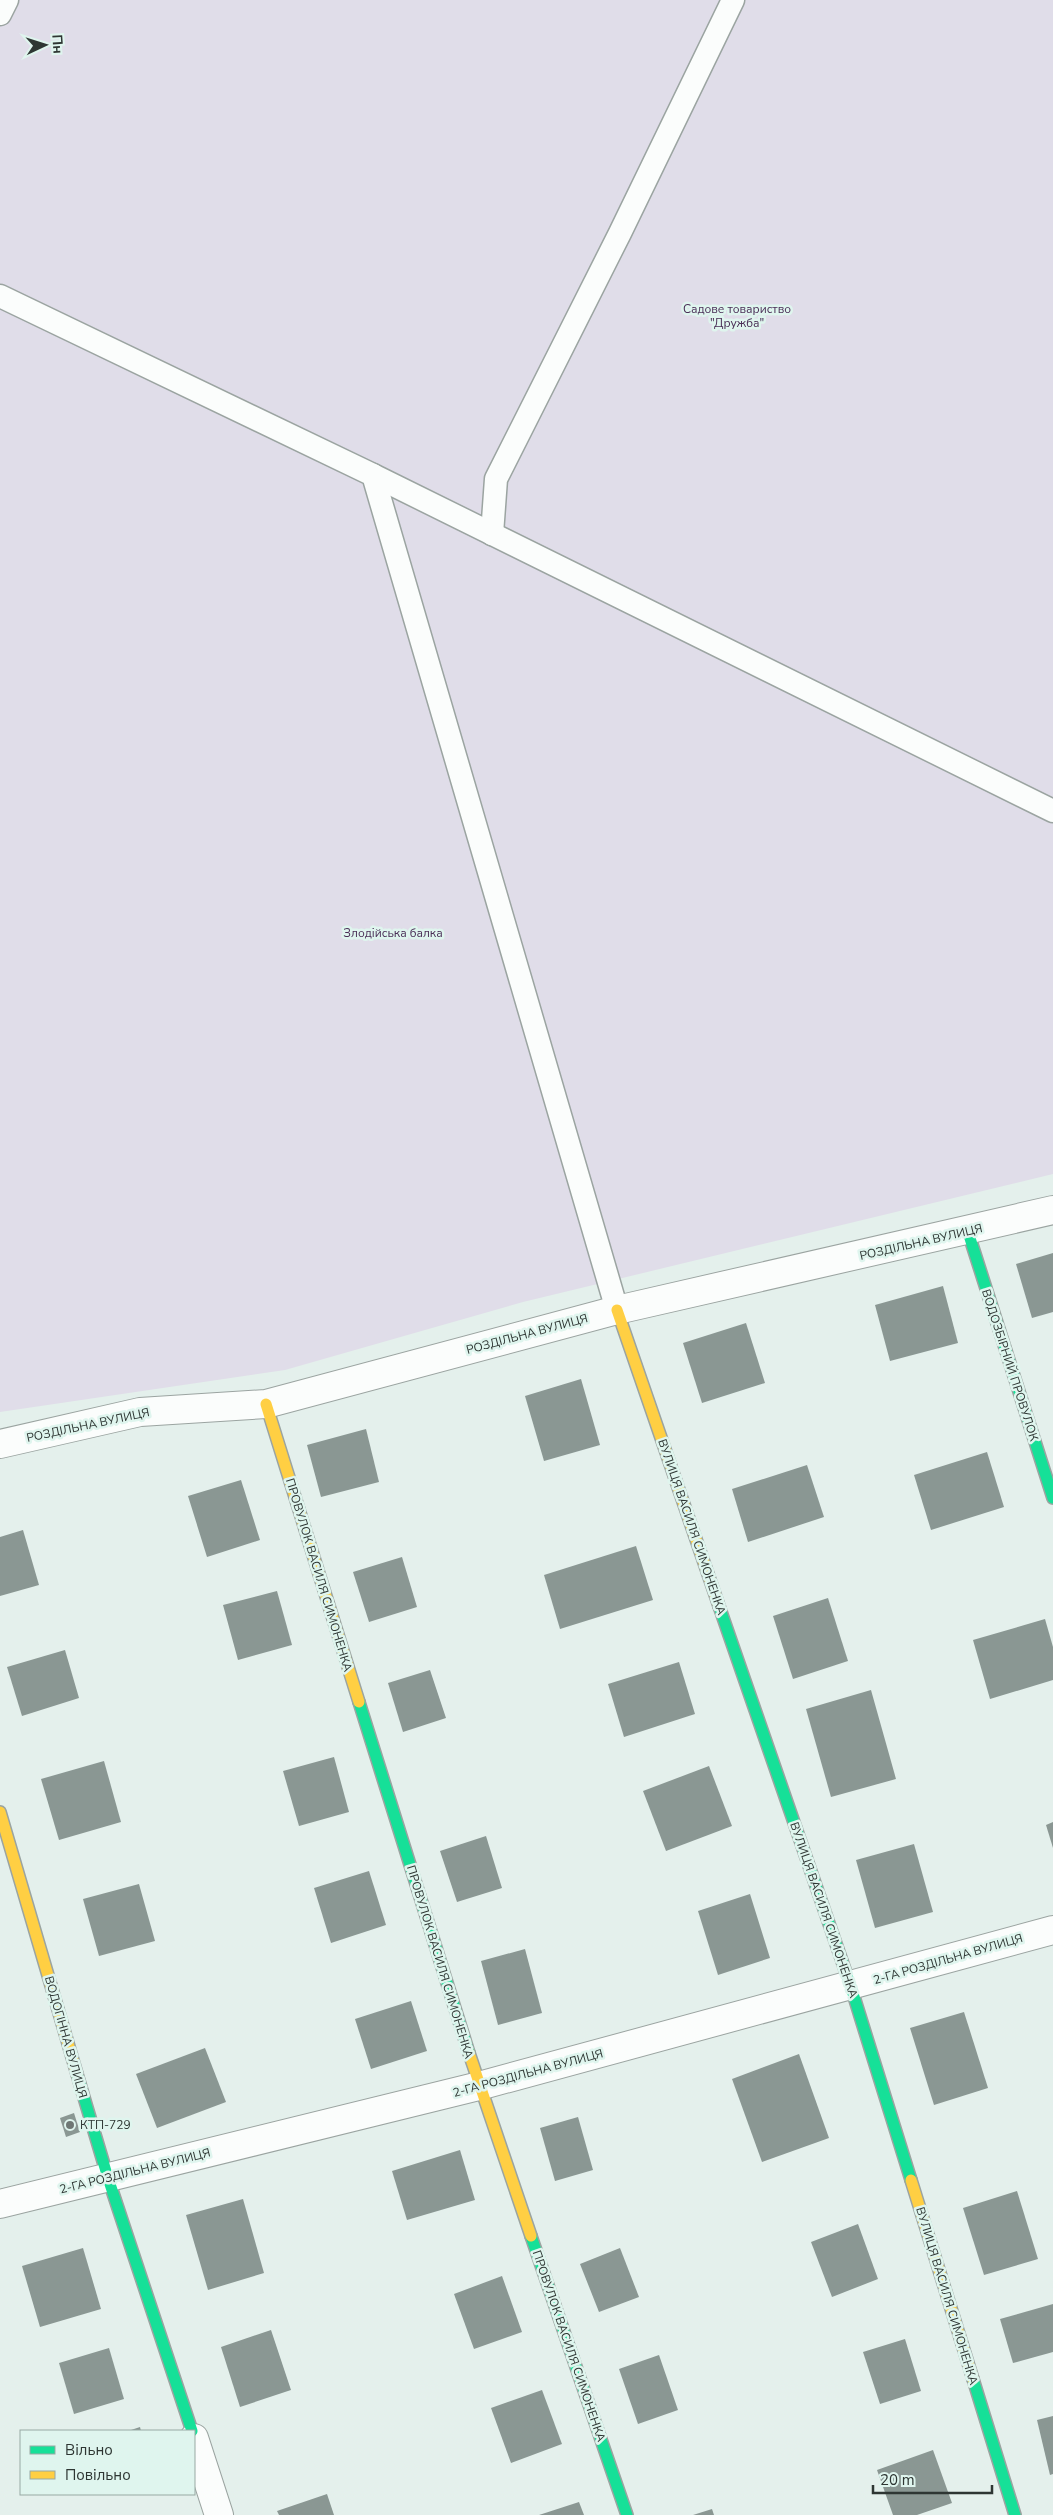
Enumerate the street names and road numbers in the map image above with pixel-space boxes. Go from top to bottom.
street label: РОЗДІЛЬНА ВУЛИЦЯ [858,1220,984,1264]
street label: ВОДОЗБІРНИЙ ПРОВУЛОК [978,1287,1042,1443]
street label: РОЗДІЛЬНА ВУЛИЦЯ [464,1310,590,1358]
street label: РОЗДІЛЬНА ВУЛИЦЯ [25,1404,151,1446]
street label: ВУЛИЦЯ ВАСИЛЯ СИМОНЕНКА [654,1437,730,1617]
street label: ПРОВУЛОК ВАСИЛЯ СИМОНЕНКА [282,1476,356,1674]
street label: ВУЛИЦЯ ВАСИЛЯ СИМОНЕНКА [786,1820,862,2000]
street label: ПРОВУЛОК ВАСИЛЯ СИМОНЕНКА [403,1863,477,2061]
street label: 2-ГА РОЗДІЛЬНА ВУЛИЦЯ [871,1930,1025,1988]
street label: ВОДОГІННА ВУЛИЦЯ [41,1974,91,2100]
street label: 2-ГА РОЗДІЛЬНА ВУЛИЦЯ [451,2045,605,2101]
street label: 2-ГА РОЗДІЛЬНА ВУЛИЦЯ [58,2145,212,2197]
street label: ВУЛИЦЯ ВАСИЛЯ СИМОНЕНКА [912,2205,982,2387]
street label: ПРОВУЛОК ВАСИЛЯ СИМОНЕНКА [529,2248,609,2444]

